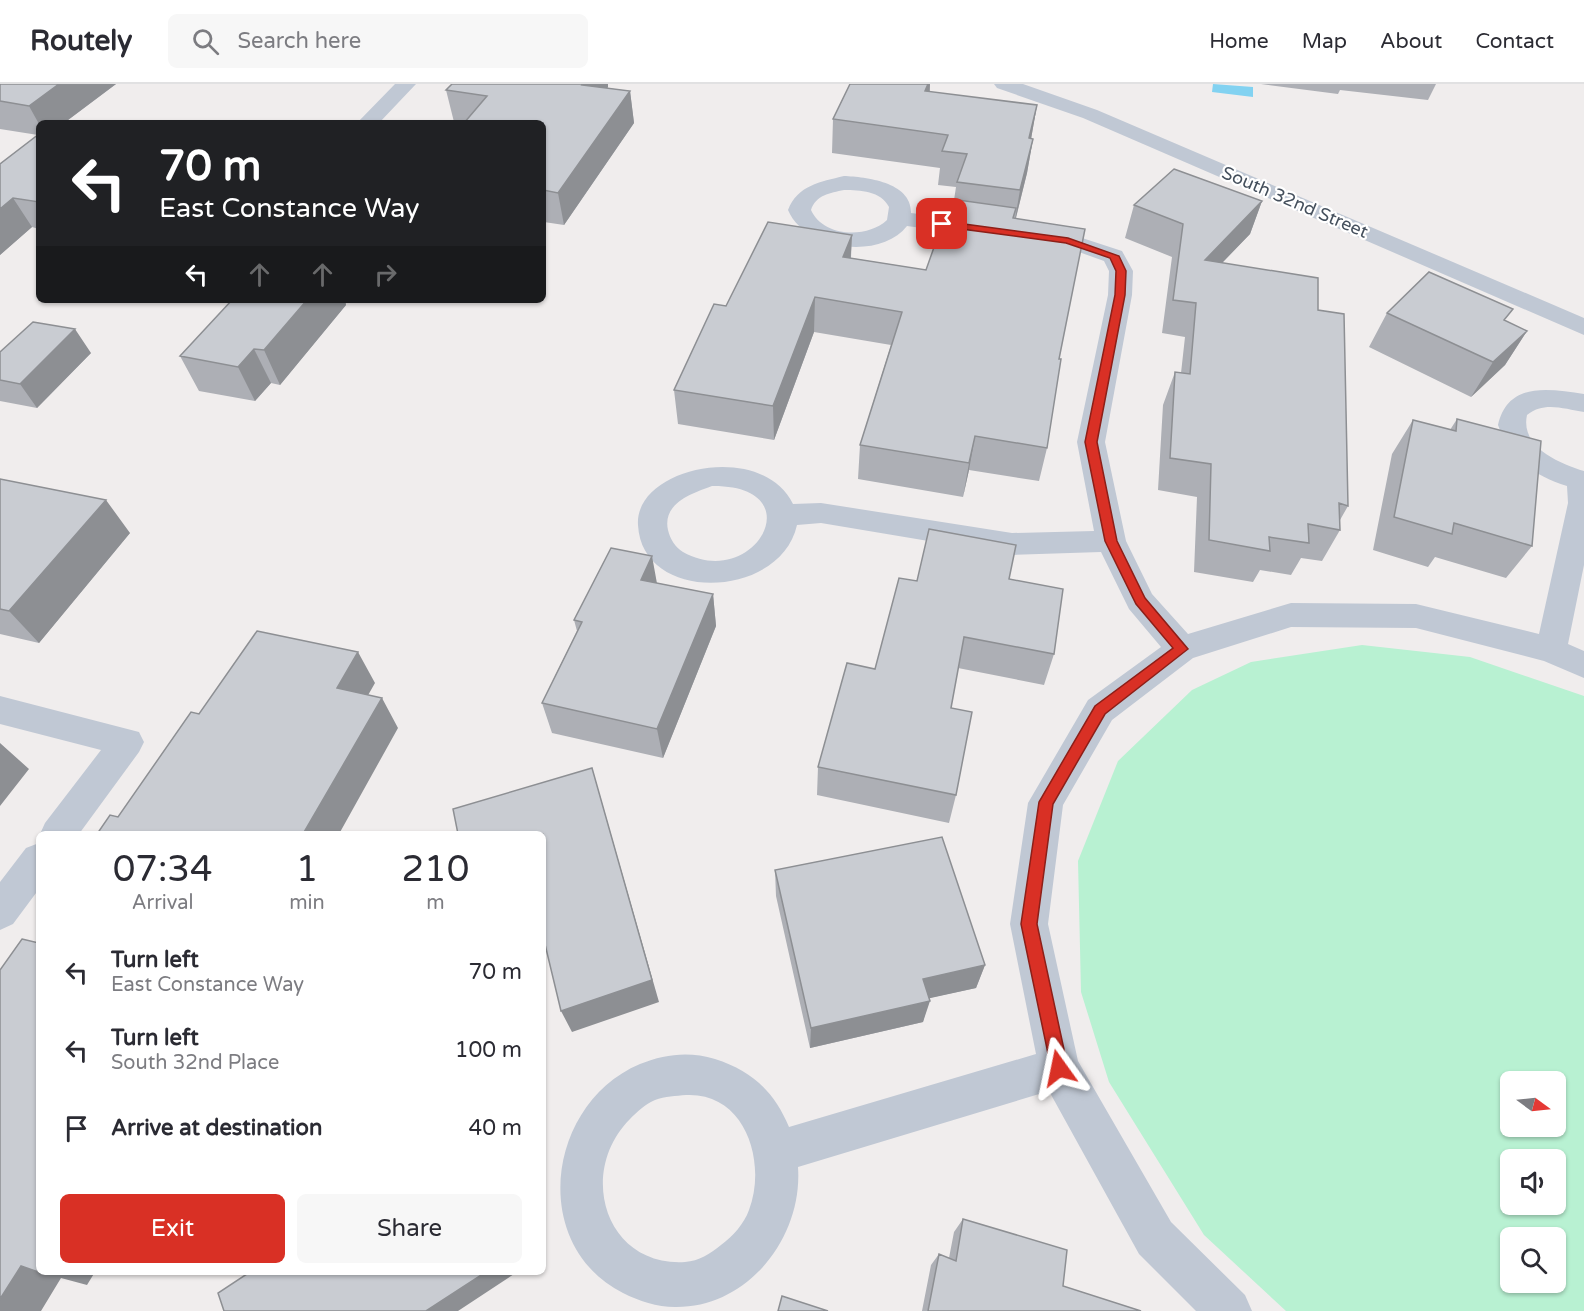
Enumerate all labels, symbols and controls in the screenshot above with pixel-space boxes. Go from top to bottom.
search box [168,14,588,68]
text: Routely [30,24,132,58]
icon: search [189,25,222,58]
text: Search here [237,28,361,54]
text: Home [1209,29,1269,54]
text: Map [1302,29,1347,54]
text: About [1380,29,1442,54]
text: Contact [1475,29,1554,54]
text: 70 m [159,141,261,192]
icon: left [60,144,138,222]
street label: South 32nd Street [1219,161,1371,243]
text: East Constance Way [159,192,420,225]
pin [916,198,967,249]
icon: arrive [925,207,958,240]
icon: left [180,258,213,291]
icon: ahead [243,258,276,291]
icon: ahead [306,258,339,291]
icon: right [369,258,402,291]
text: 07:34 [113,848,213,891]
text: 1 [296,848,318,891]
text: 210 [401,848,469,891]
text: Arrival [132,891,194,915]
text: min [289,891,325,915]
text: m [426,891,445,915]
text: Turn left [111,947,199,973]
icon: left [60,956,93,989]
text: 70 m [468,959,522,985]
text: East Constance Way [111,973,304,997]
text: Turn left [111,1025,199,1051]
icon: left [60,1034,93,1067]
position arrow [1027,1036,1091,1100]
text: 100 m [455,1037,522,1063]
text: South 32nd Place [111,1051,279,1075]
north arrow [1500,1071,1566,1137]
map controls [1500,1071,1566,1293]
icon: arrive [60,1112,93,1145]
text: Arrive at destination [111,1115,322,1141]
text: 40 m [468,1115,522,1141]
button: sound [1500,1149,1566,1215]
button: Exit [60,1194,285,1263]
button: Share [297,1194,522,1263]
button: search [1500,1227,1566,1293]

